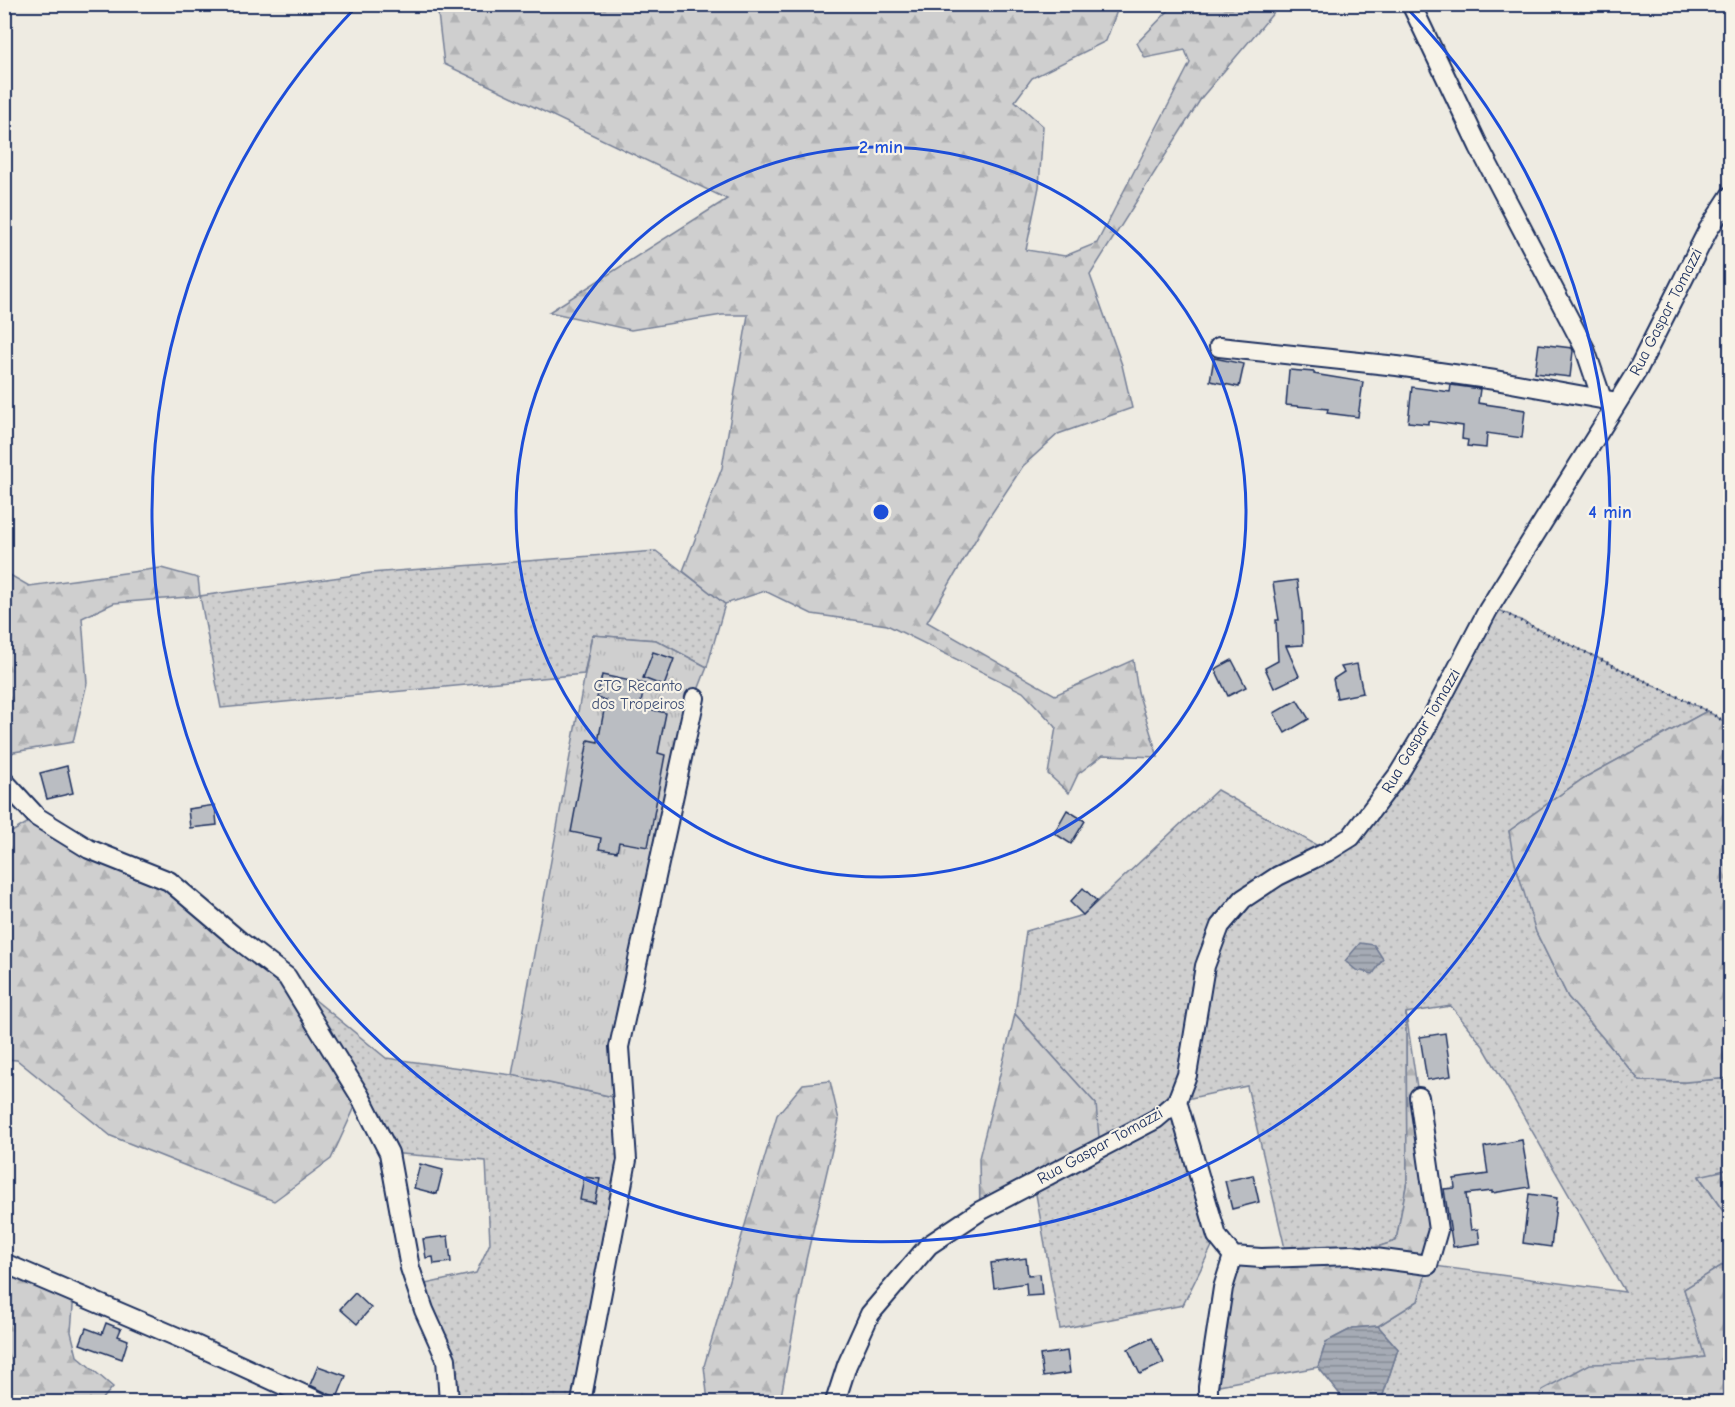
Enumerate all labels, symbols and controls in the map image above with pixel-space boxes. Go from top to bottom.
text: 2 min [859,137,903,158]
street label: Rua Gaspar Tomazzi [1626,245,1706,379]
centre of rings [871,502,891,522]
text: 4 min [1588,502,1632,523]
street label: Rua Gaspar Tomazzi [1378,666,1464,796]
park label: CTG Recanto dos Tropeiros [592,677,685,713]
street label: Rua Gaspar Tomazzi [1034,1104,1166,1188]

